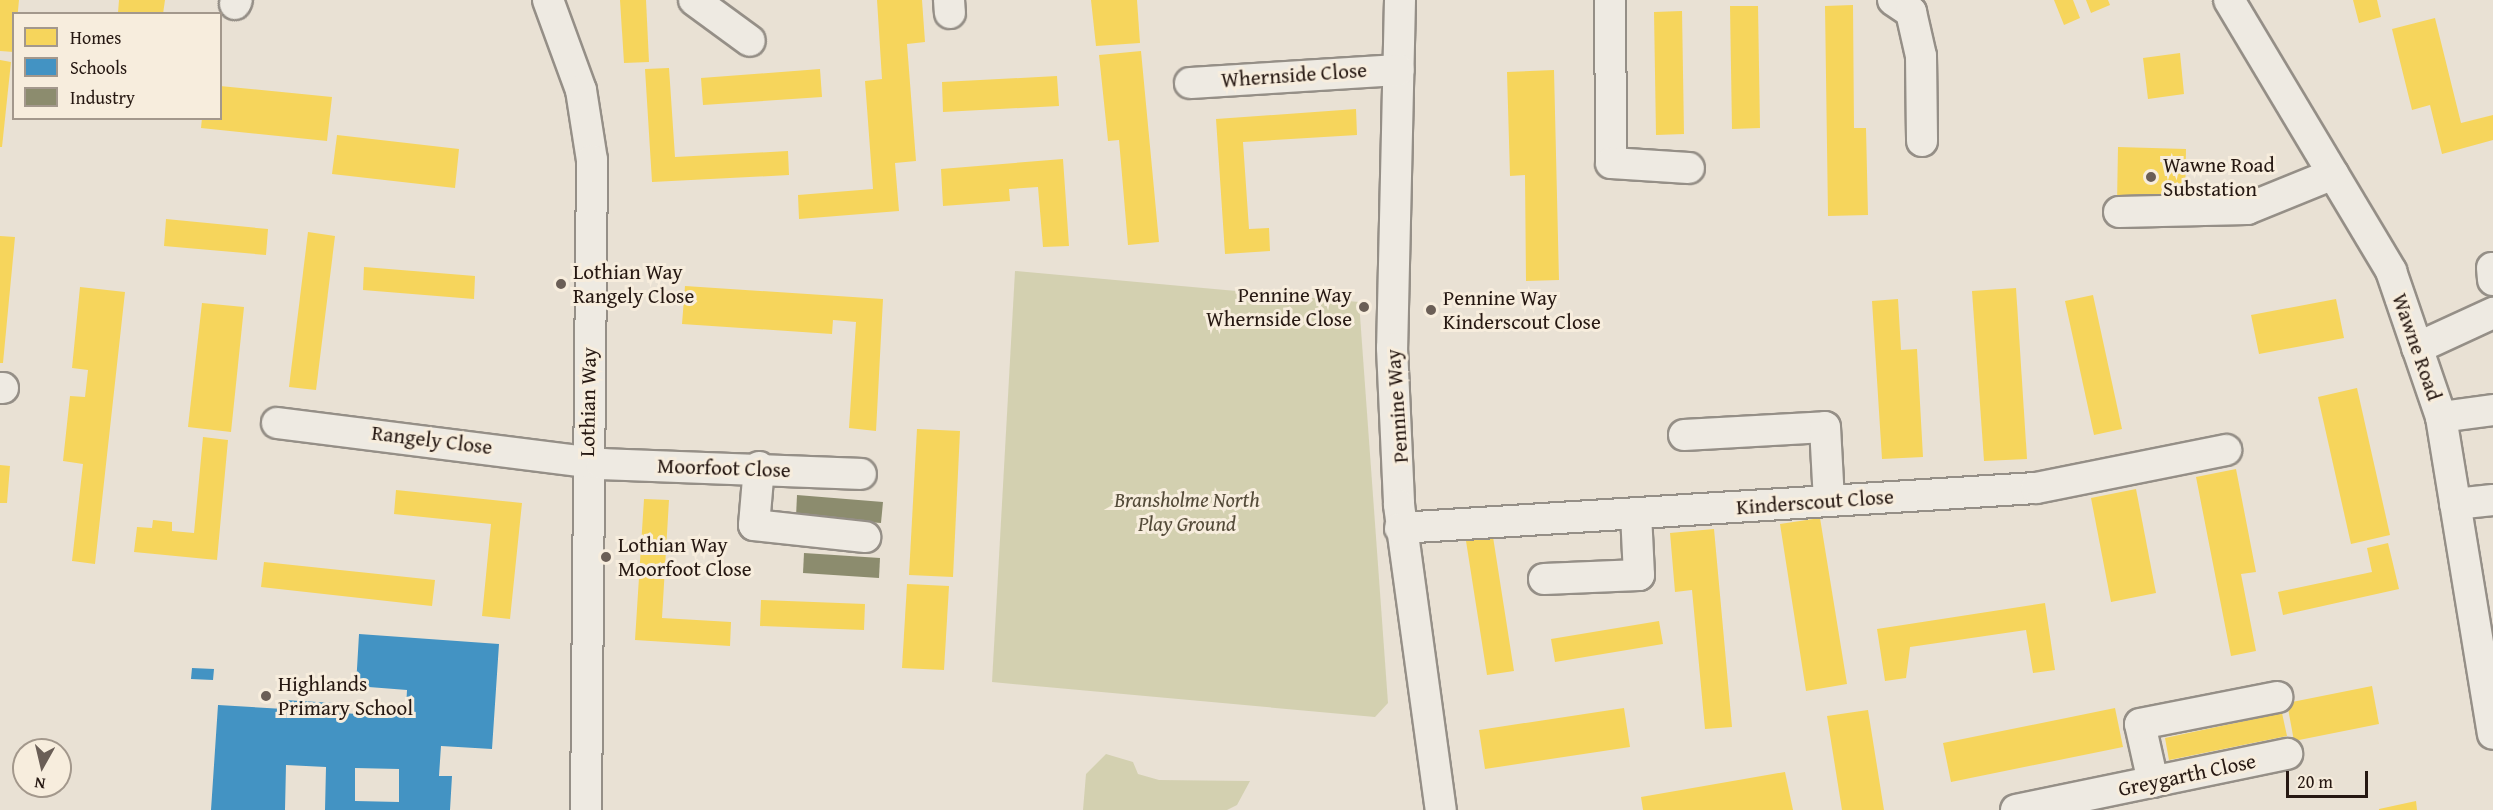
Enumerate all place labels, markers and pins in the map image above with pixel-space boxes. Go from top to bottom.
place label: Wawne Road Substation [2163,152,2275,202]
marker: Wawne Road Substation [2144,170,2158,184]
place label: Lothian Way Rangely Close [573,259,694,309]
marker: Lothian Way Rangely Close [554,277,568,291]
place label: Pennine Way Whernside Close [1206,282,1352,332]
place label: Pennine Way Kinderscout Close [1443,285,1601,335]
marker: Pennine Way Whernside Close [1357,300,1371,314]
marker: Pennine Way Kinderscout Close [1424,303,1438,317]
place label: Lothian Way Moorfoot Close [618,532,752,582]
marker: Lothian Way Moorfoot Close [599,550,613,564]
place label: Highlands Primary School [278,671,413,721]
marker: Highlands Primary School [259,689,273,703]

